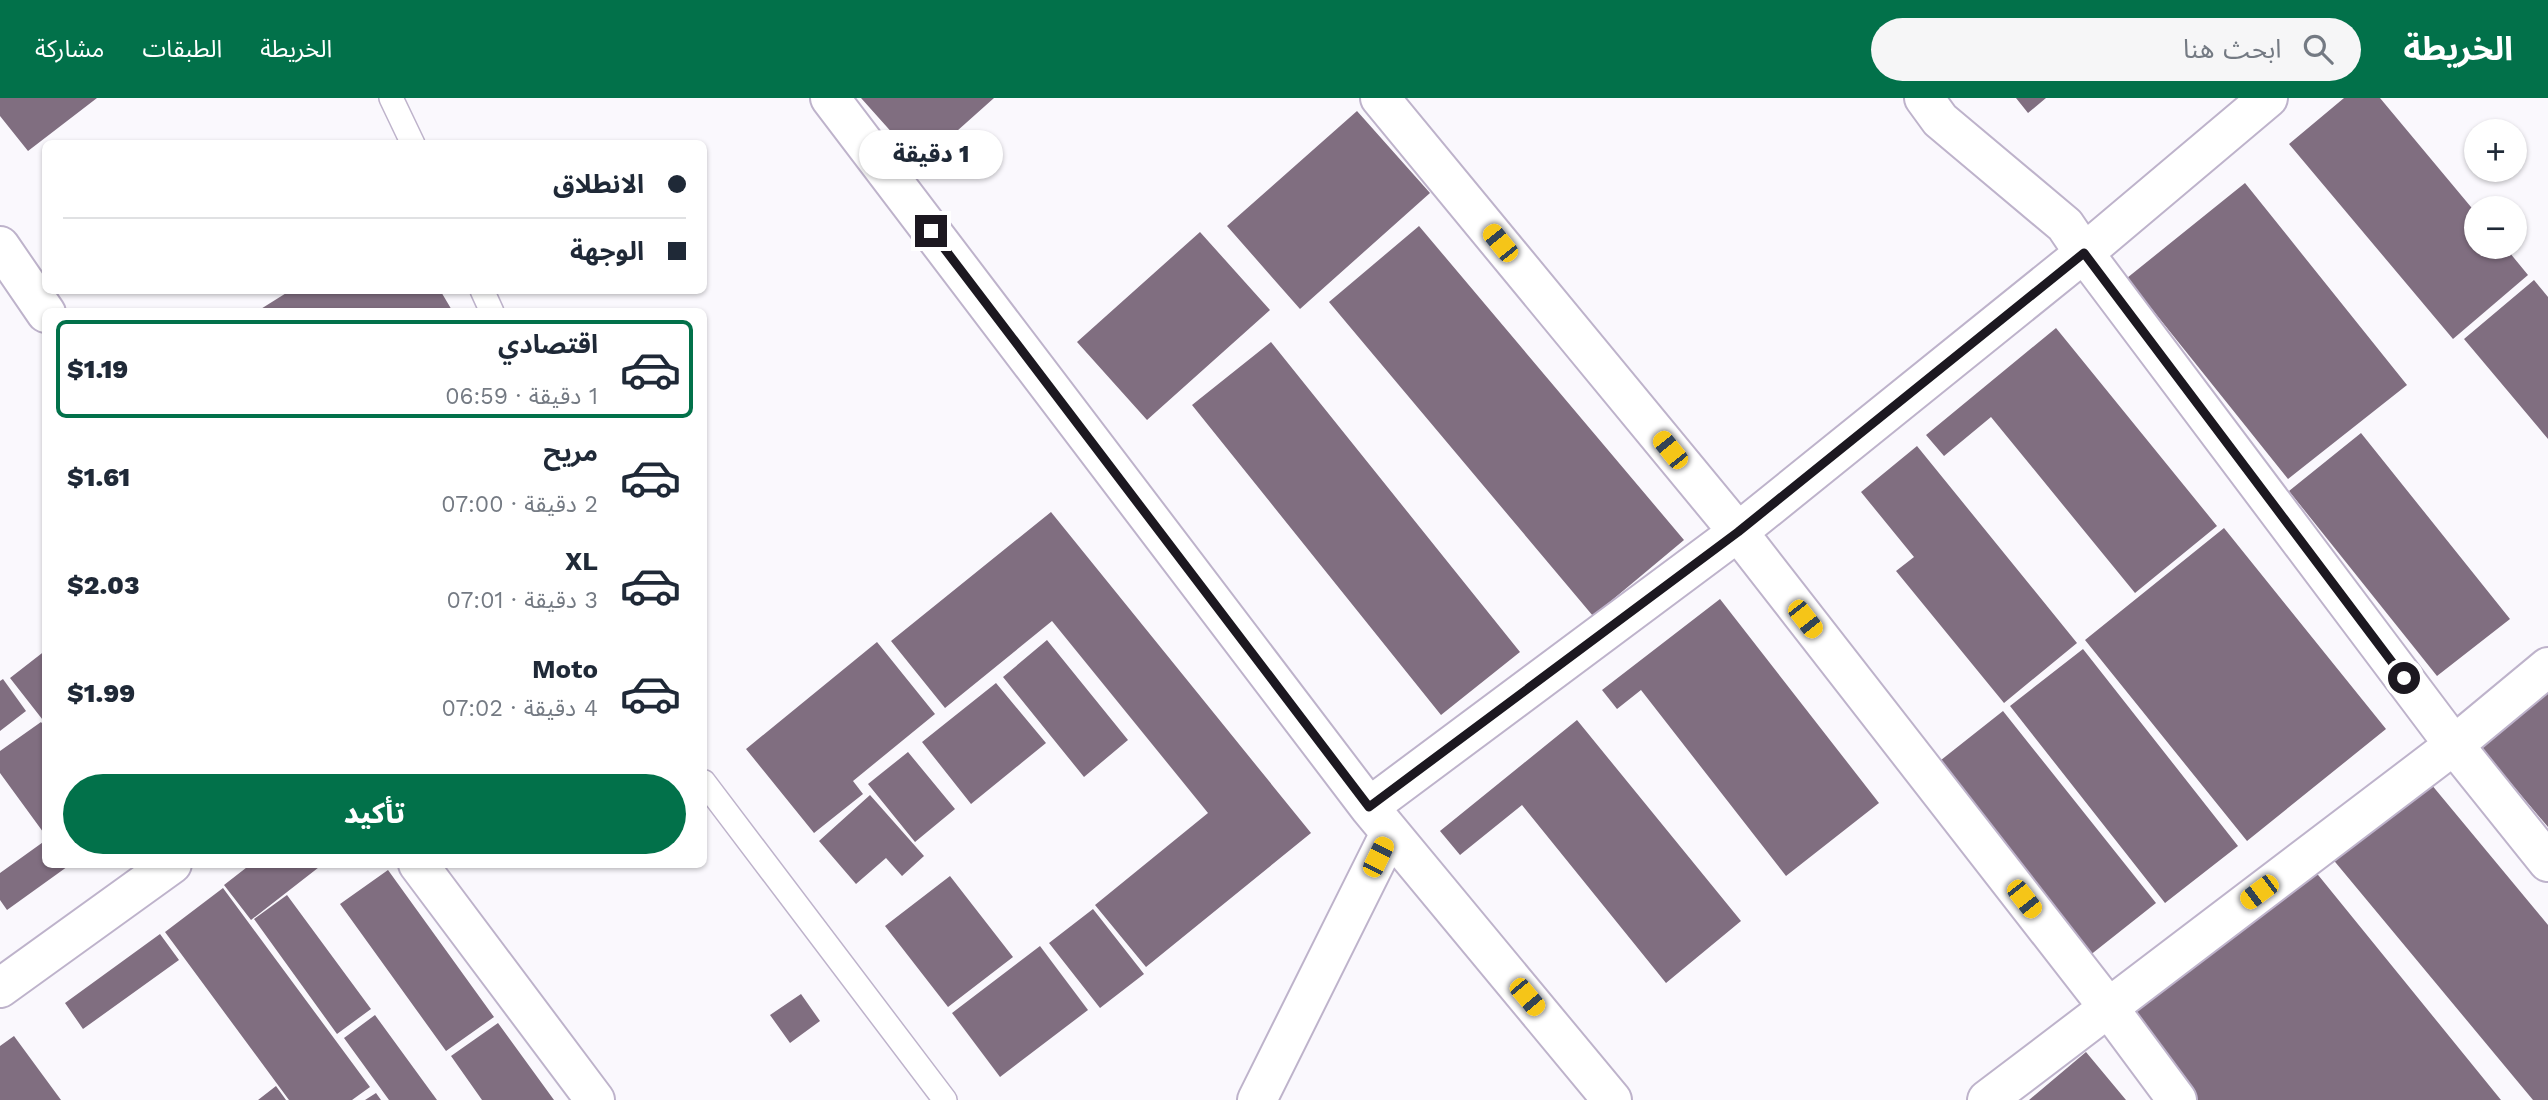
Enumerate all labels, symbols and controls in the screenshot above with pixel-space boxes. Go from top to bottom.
search box [1871,18,2361,81]
text: الخريطة [2403,29,2513,68]
icon: search [2299,30,2337,68]
text: ابحث هنا [2183,34,2281,64]
text: مشاركة [35,35,104,63]
text: الطبقات [142,35,222,63]
text: الخريطة [260,35,332,63]
map controls [2464,119,2527,259]
button: + [2464,119,2527,182]
callout: 1 دقيقة [859,130,1003,178]
text: 1 دقيقة [893,141,969,168]
text: الانطلاق [553,169,644,199]
button: − [2464,196,2527,259]
route end [915,215,947,247]
car [1479,220,1522,266]
text: الوجهة [570,236,644,266]
text: اقتصادي [498,329,598,359]
icon: car [619,338,682,401]
text: $1.19 [67,354,128,384]
text: 1 دقيقة · 06:59 [445,383,598,410]
car [1649,427,1692,473]
text: مريح [543,437,598,467]
icon: car [619,446,682,509]
text: $1.61 [67,462,130,492]
text: 2 دقيقة · 07:00 [441,491,598,518]
text: XL [565,546,598,576]
icon: car [619,554,682,617]
text: $2.03 [67,570,139,600]
text: 3 دقيقة · 07:01 [447,587,598,614]
car [1784,596,1827,642]
text: Moto [532,654,598,684]
icon: car [619,662,682,725]
route start [2388,662,2420,694]
text: $1.99 [67,678,135,708]
text: 4 دقيقة · 07:02 [442,695,598,722]
button: تأكيد [63,774,686,854]
car [1360,834,1397,880]
car [2236,871,2283,913]
car [2003,876,2046,922]
car [1506,974,1549,1020]

